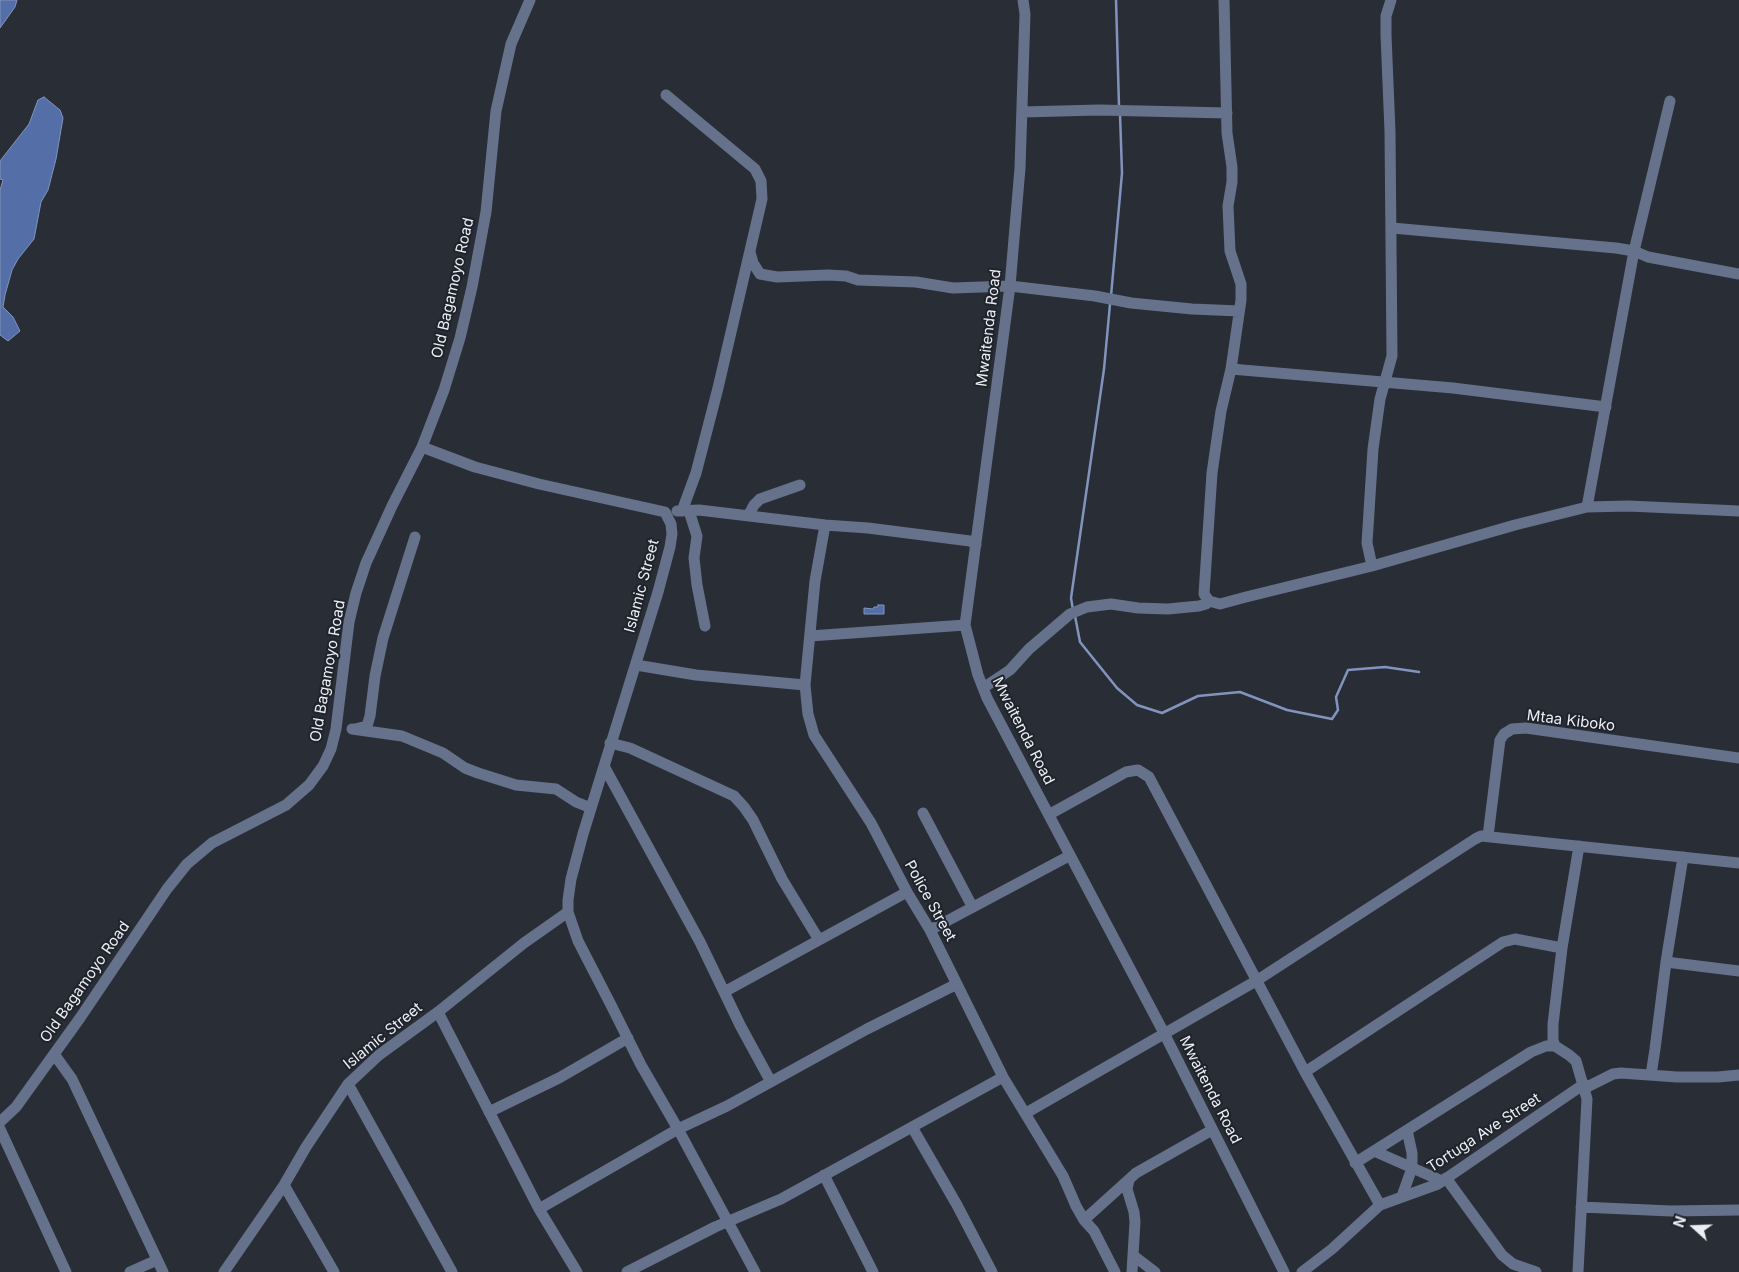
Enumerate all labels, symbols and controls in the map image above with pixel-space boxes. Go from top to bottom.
street label: Old Bagamoyo Road [428,216,478,360]
street label: Mwaitenda Road [973,268,1005,388]
street label: Islamic Street [621,537,663,635]
street label: Old Bagamoyo Road [307,599,349,743]
street label: Mwaitenda Road [988,674,1058,788]
street label: Mtaa Kiboko [1526,707,1616,735]
street label: Police Street [900,857,960,945]
street label: Old Bagamoyo Road [36,918,134,1046]
street label: Islamic Street [340,999,426,1073]
street label: Mwaitenda Road [1175,1033,1245,1147]
street label: Tortuga Ave Street [1424,1090,1544,1176]
north arrow [1669,1202,1719,1252]
text: N [1670,1214,1689,1230]

